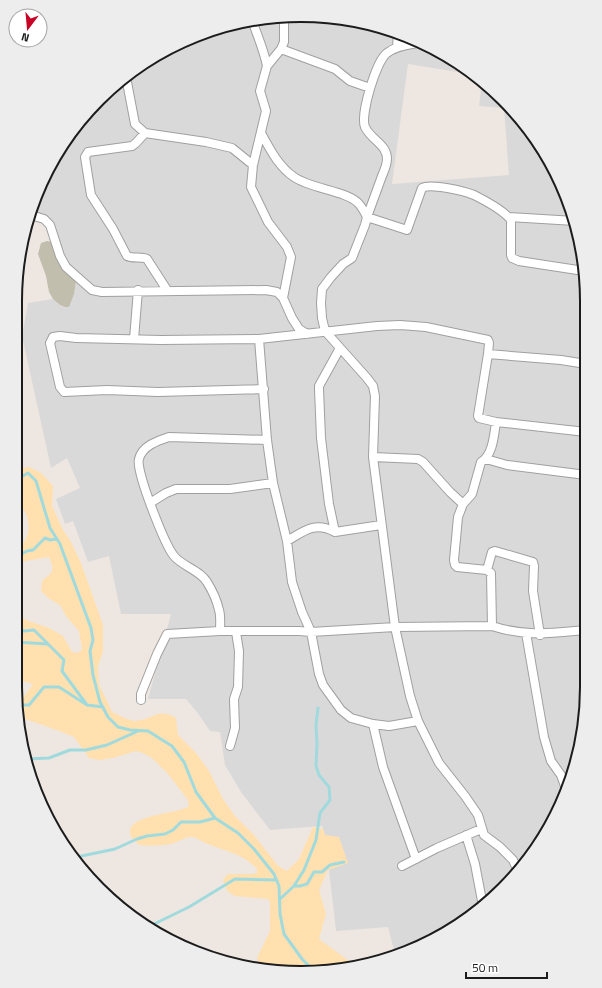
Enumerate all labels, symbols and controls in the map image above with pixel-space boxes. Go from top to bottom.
north arrow [8,8,48,48]
text: N [19,29,31,46]
scale bar [466,954,547,980]
text: 50 m [472,958,498,977]

